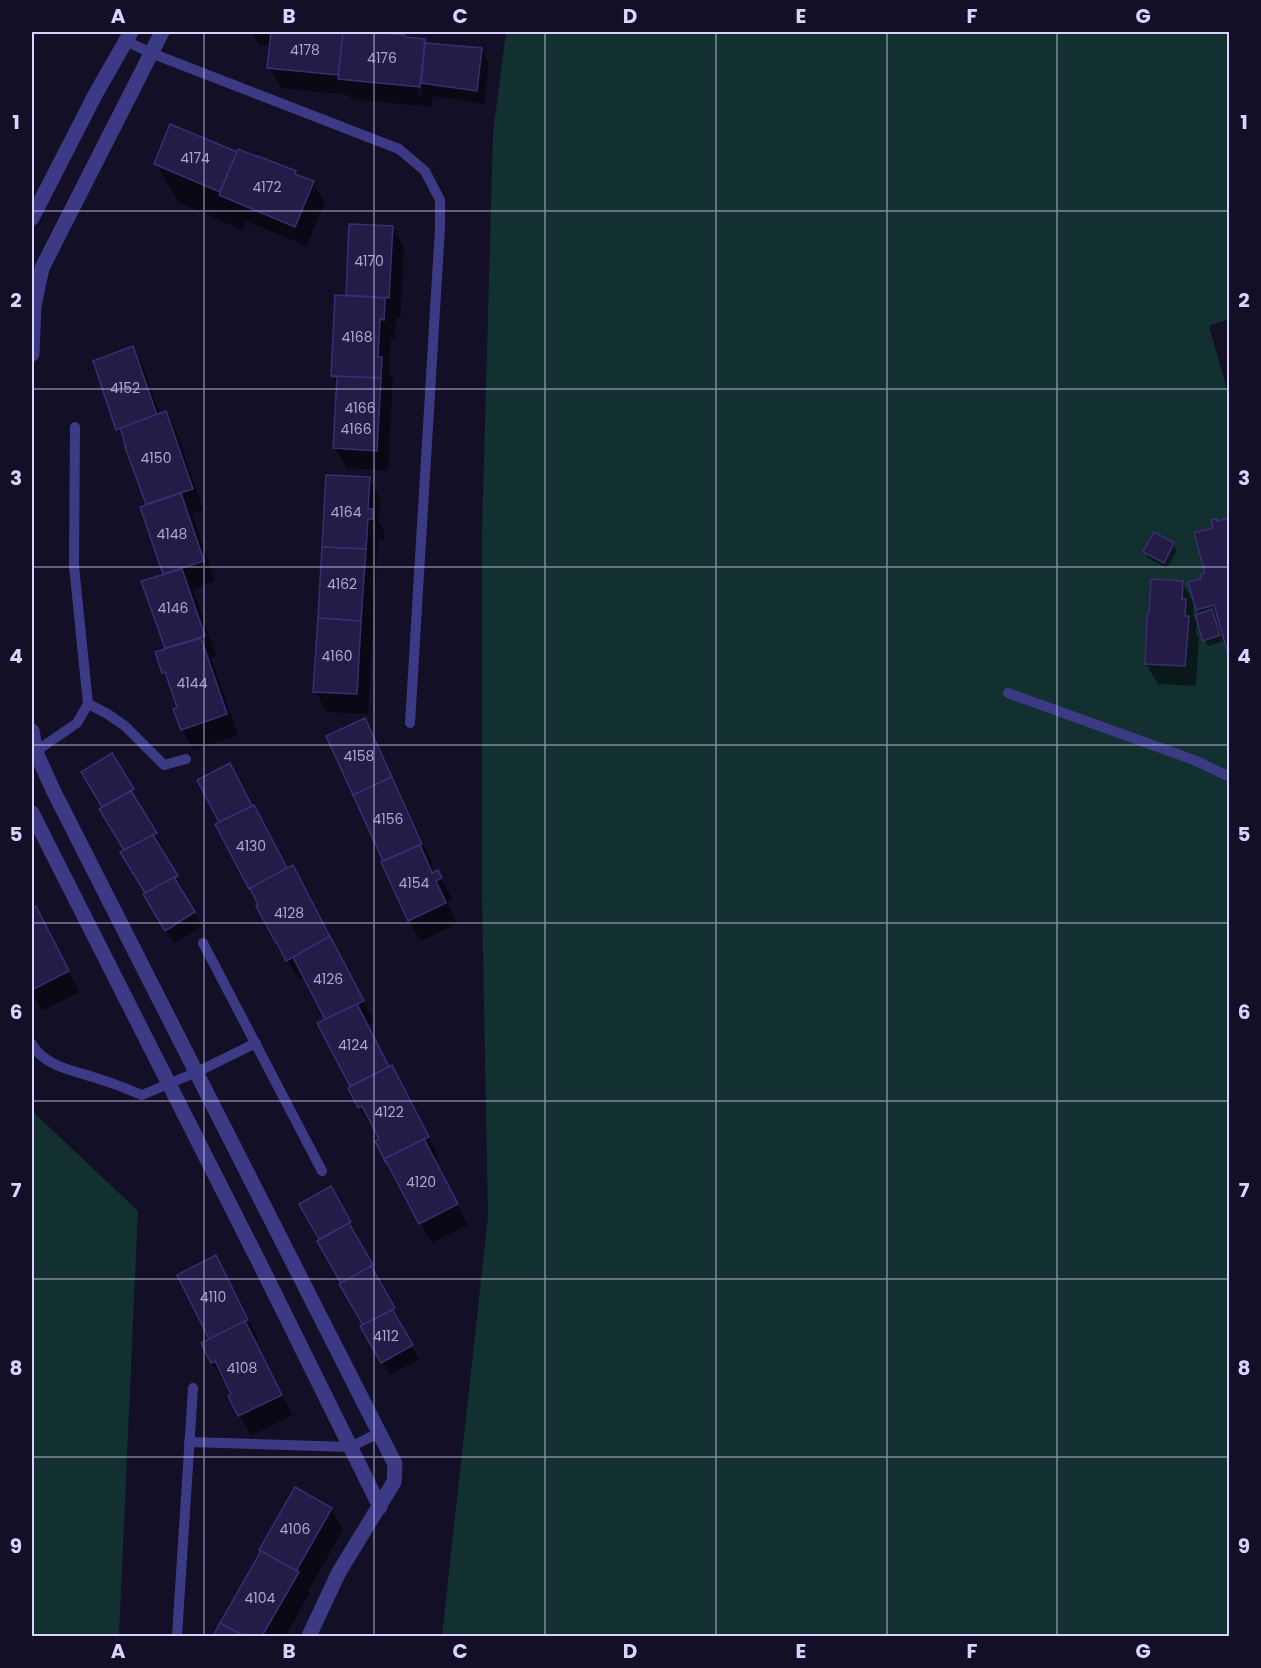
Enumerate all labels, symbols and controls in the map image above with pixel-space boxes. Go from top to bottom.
text: A [111,2,126,30]
text: B [282,2,296,30]
text: C [452,2,468,30]
text: D [623,2,637,30]
text: E [796,2,806,30]
text: F [967,2,978,30]
text: G [1135,2,1151,30]
house number: 4178 [290,40,320,60]
house number: 4176 [367,48,397,68]
text: 1 [12,108,20,136]
text: 1 [1240,108,1248,136]
house number: 4174 [180,148,210,168]
house number: 4172 [253,177,281,197]
house number: 4170 [354,251,384,271]
text: 2 [10,286,22,314]
text: 2 [1238,286,1250,314]
house number: 4168 [341,327,373,347]
house number: 4152 [110,378,140,398]
house number: 4166 [344,398,376,418]
house number: 4166 [340,419,372,439]
house number: 4150 [141,448,171,468]
text: 3 [10,464,22,492]
text: 3 [1238,464,1250,492]
house number: 4164 [331,502,362,522]
house number: 4148 [157,524,188,544]
house number: 4162 [327,574,357,594]
house number: 4146 [158,598,189,618]
text: 4 [9,642,23,670]
text: 4 [1237,642,1251,670]
house number: 4160 [322,646,352,666]
house number: 4144 [177,673,208,693]
house number: 4158 [344,746,375,766]
house number: 4156 [373,809,404,829]
text: 5 [10,820,23,848]
text: 5 [1238,820,1251,848]
house number: 4130 [236,836,266,856]
house number: 4154 [399,873,430,893]
house number: 4128 [274,903,304,923]
house number: 4126 [313,969,343,989]
text: 6 [10,998,22,1026]
text: 6 [1238,998,1250,1026]
house number: 4124 [338,1035,368,1055]
house number: 4122 [374,1102,404,1122]
house number: 4120 [406,1172,436,1192]
text: 7 [11,1176,22,1204]
text: 7 [1239,1176,1250,1204]
house number: 4110 [200,1287,226,1307]
house number: 4112 [373,1326,399,1346]
text: 8 [10,1354,22,1382]
text: 8 [1238,1354,1250,1382]
house number: 4108 [227,1358,258,1378]
house number: 4106 [280,1519,311,1539]
text: 9 [10,1532,22,1560]
text: 9 [1238,1532,1250,1560]
house number: 4104 [245,1588,276,1608]
text: A [111,1637,126,1665]
text: B [282,1637,296,1665]
text: C [452,1637,468,1665]
text: D [623,1637,637,1665]
text: E [796,1637,806,1665]
text: F [967,1637,978,1665]
text: G [1135,1637,1151,1665]

